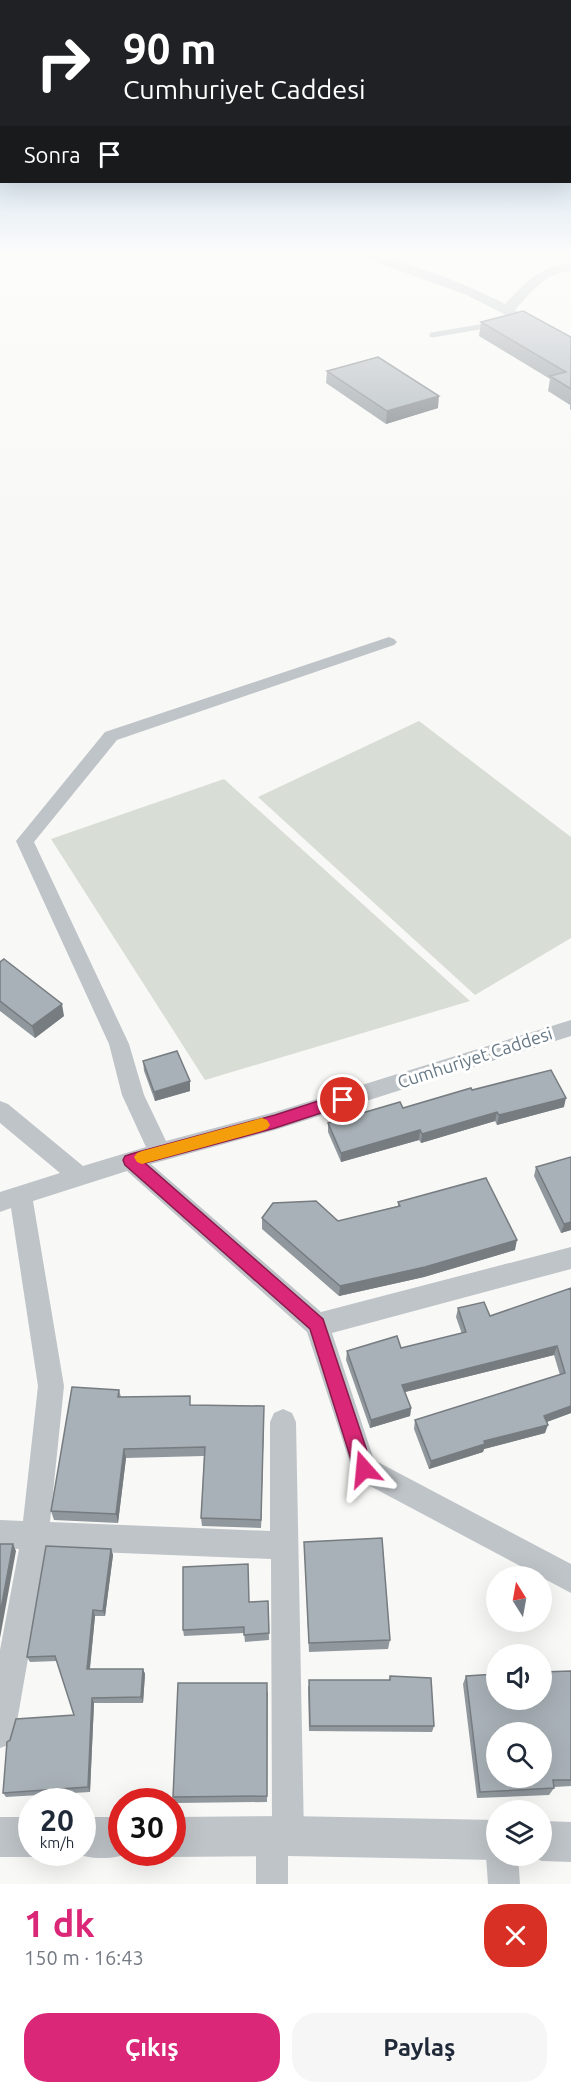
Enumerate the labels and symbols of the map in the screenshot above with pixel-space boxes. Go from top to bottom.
street label: Cumhuriyet Caddesi [395,1023,555,1092]
pin [317,1074,368,1125]
position arrow [332,1437,396,1501]
north arrow [486,1566,552,1632]
speed limit sign: 30 [108,1788,186,1866]

